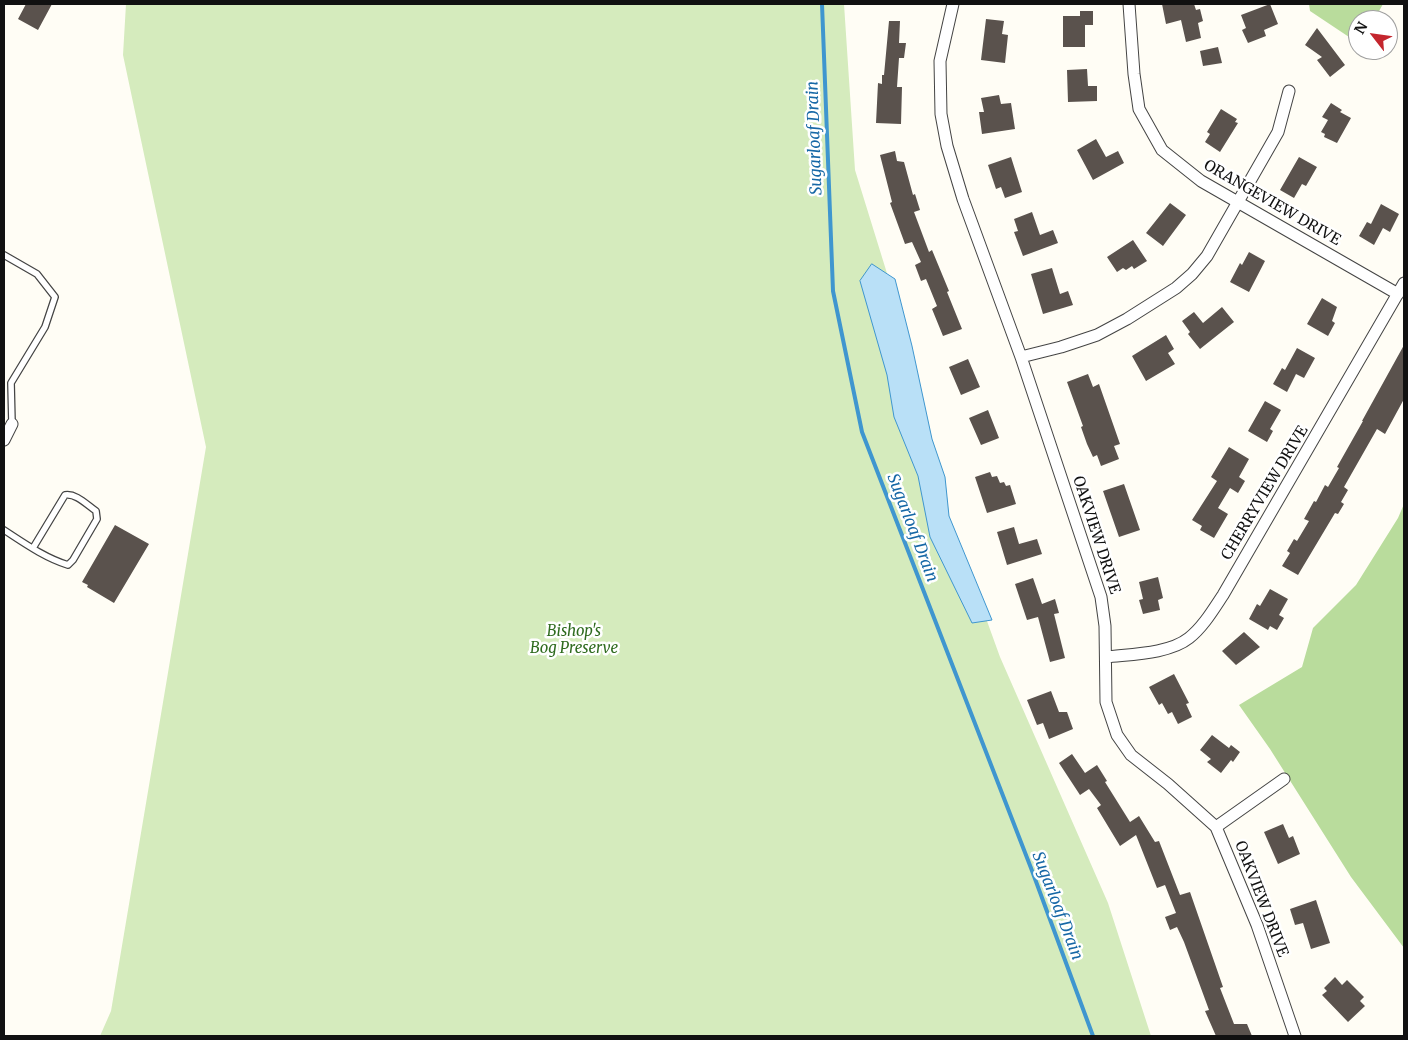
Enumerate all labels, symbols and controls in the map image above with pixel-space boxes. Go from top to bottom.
north arrow [1348,10,1398,60]
text: N [1350,19,1371,37]
water label: Sugarloaf Drain [803,81,827,195]
street label: ORANGEVIEW DRIVE [1200,156,1344,250]
street label: CHERRYVIEW DRIVE [1218,423,1312,563]
water label: Sugarloaf Drain [883,471,941,585]
street label: OAKVIEW DRIVE [1068,474,1124,596]
park label: Bishop's Bog Preserve [530,623,618,658]
street label: OAKVIEW DRIVE [1231,838,1291,960]
water label: Sugarloaf Drain [1028,849,1086,963]

